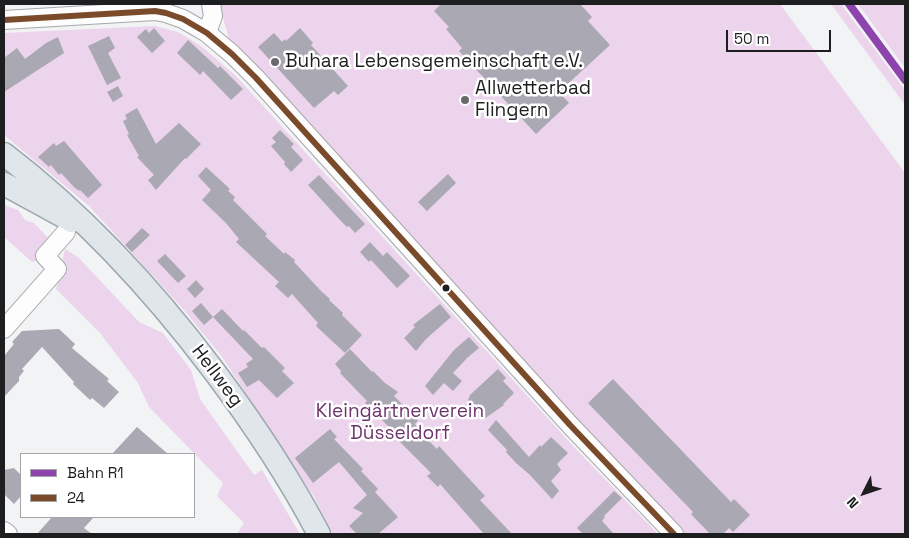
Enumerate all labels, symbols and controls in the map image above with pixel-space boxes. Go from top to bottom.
scale bar [729,20,834,52]
text: 50 m [734,29,769,48]
place label: Buhara Lebensgemeinschaft e.V. [285,51,583,73]
marker: Buhara Lebensgemeinschaft e.V. [269,56,281,68]
place label: Allwetterbad Flingern [475,78,591,122]
marker: Allwetterbad Flingern [459,94,471,106]
unlabelled marker [441,283,451,293]
street label: Hellweg [186,341,248,411]
park label: Kleingärtnerverein Düsseldorf [316,401,484,445]
legend [20,453,195,518]
text: Bahn R1 [67,463,124,482]
north arrow [839,468,889,518]
text: 24 [67,488,85,507]
text: N [843,493,863,512]

